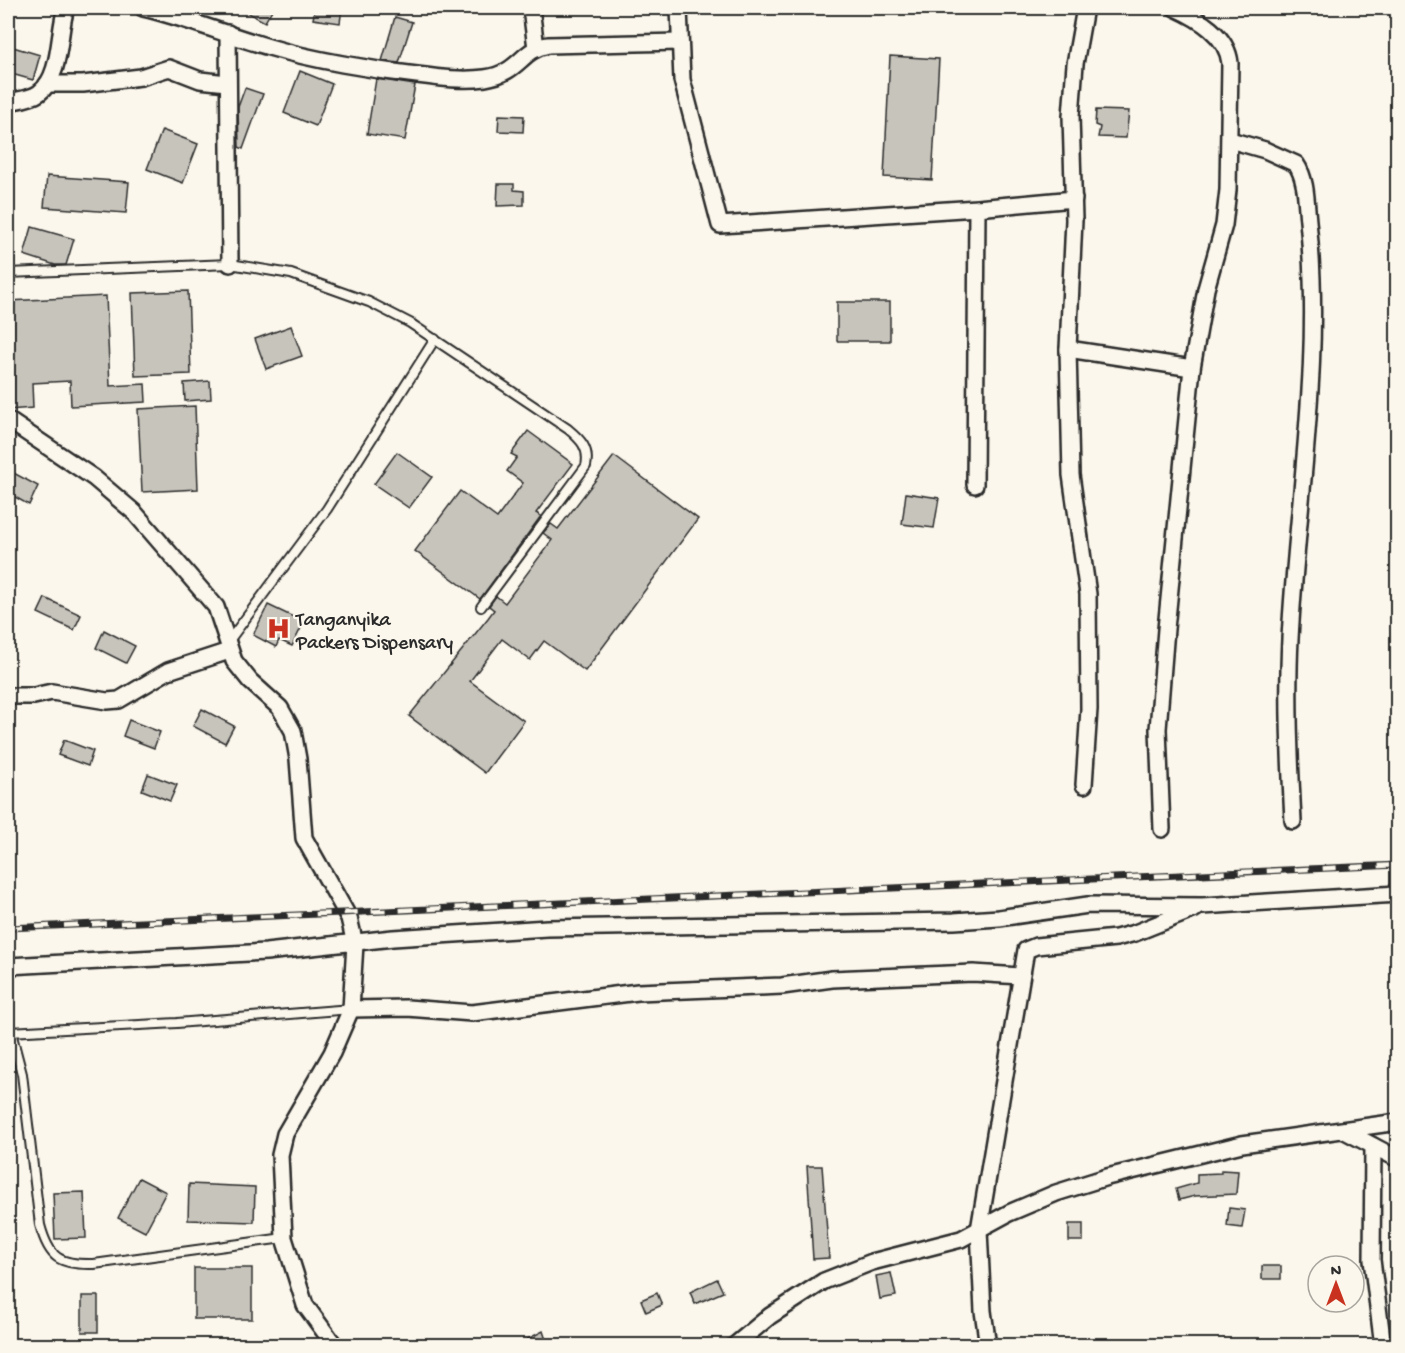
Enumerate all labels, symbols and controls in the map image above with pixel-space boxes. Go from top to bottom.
place label: Tanganyika Packers Dispensary [295,610,453,656]
hospital icon: Tanganyika Packers Dispensary [265,616,291,642]
north arrow [1306,1254,1366,1314]
text: N [1331,1263,1342,1282]

